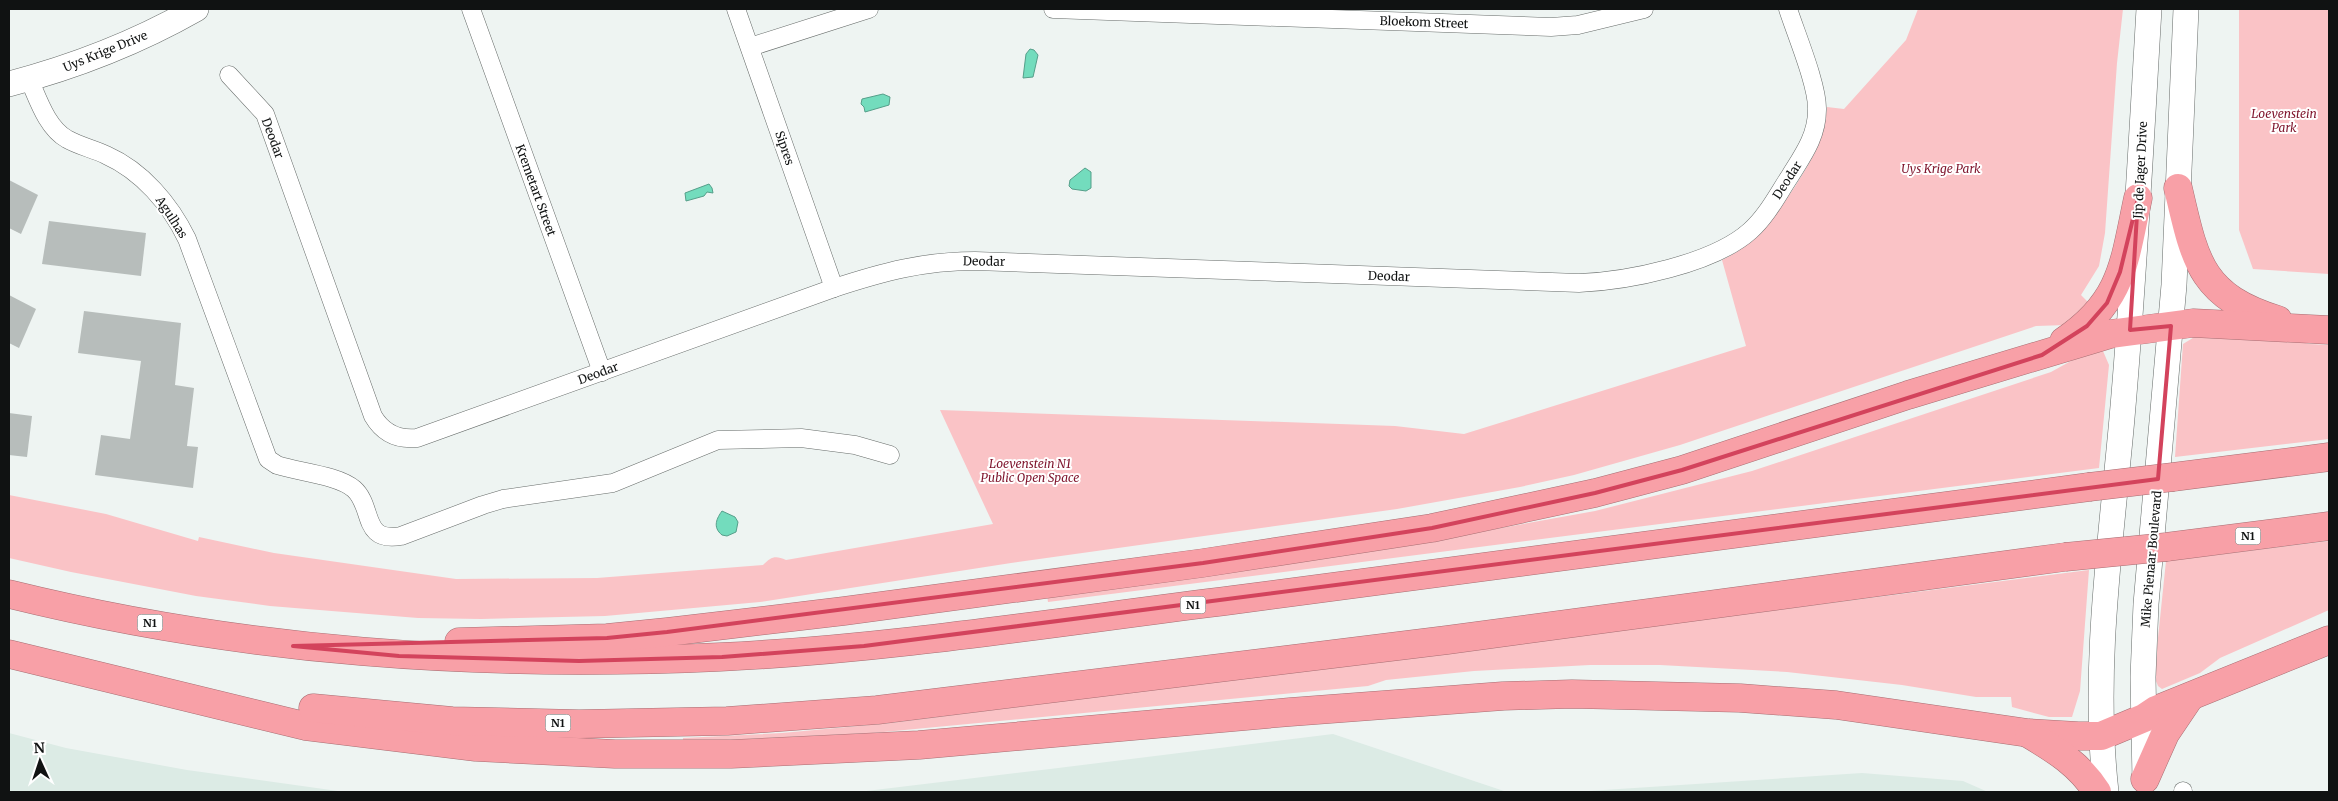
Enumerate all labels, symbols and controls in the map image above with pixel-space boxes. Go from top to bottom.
street label: Bloekom Street [1379,13,1469,31]
street label: Uys Krige Drive [61,27,149,75]
park label: Loevenstein Park [2251,106,2317,135]
street label: Deodar [259,116,287,161]
street label: Jip de Jager Drive [2130,121,2150,220]
street label: Sipres [772,129,798,167]
street label: Kremetart Street [512,142,560,238]
street label: Deodar [1769,158,1805,202]
park label: Uys Krige Park [1901,161,1981,176]
street label: Agulhas [152,192,191,241]
street label: Deodar [963,253,1006,269]
street label: Deodar [1368,268,1411,284]
street label: Deodar [576,359,621,387]
park label: Loevenstein N1 Public Open Space [981,456,1079,485]
street label: Mike Pienaar Boulevard [2138,490,2164,628]
road number: N1 [2236,528,2260,544]
road number: N1 [1180,596,1206,614]
road number: N1 [138,614,162,632]
road number: N1 [546,714,570,731]
north arrow [15,736,65,786]
text: N [33,739,45,757]

